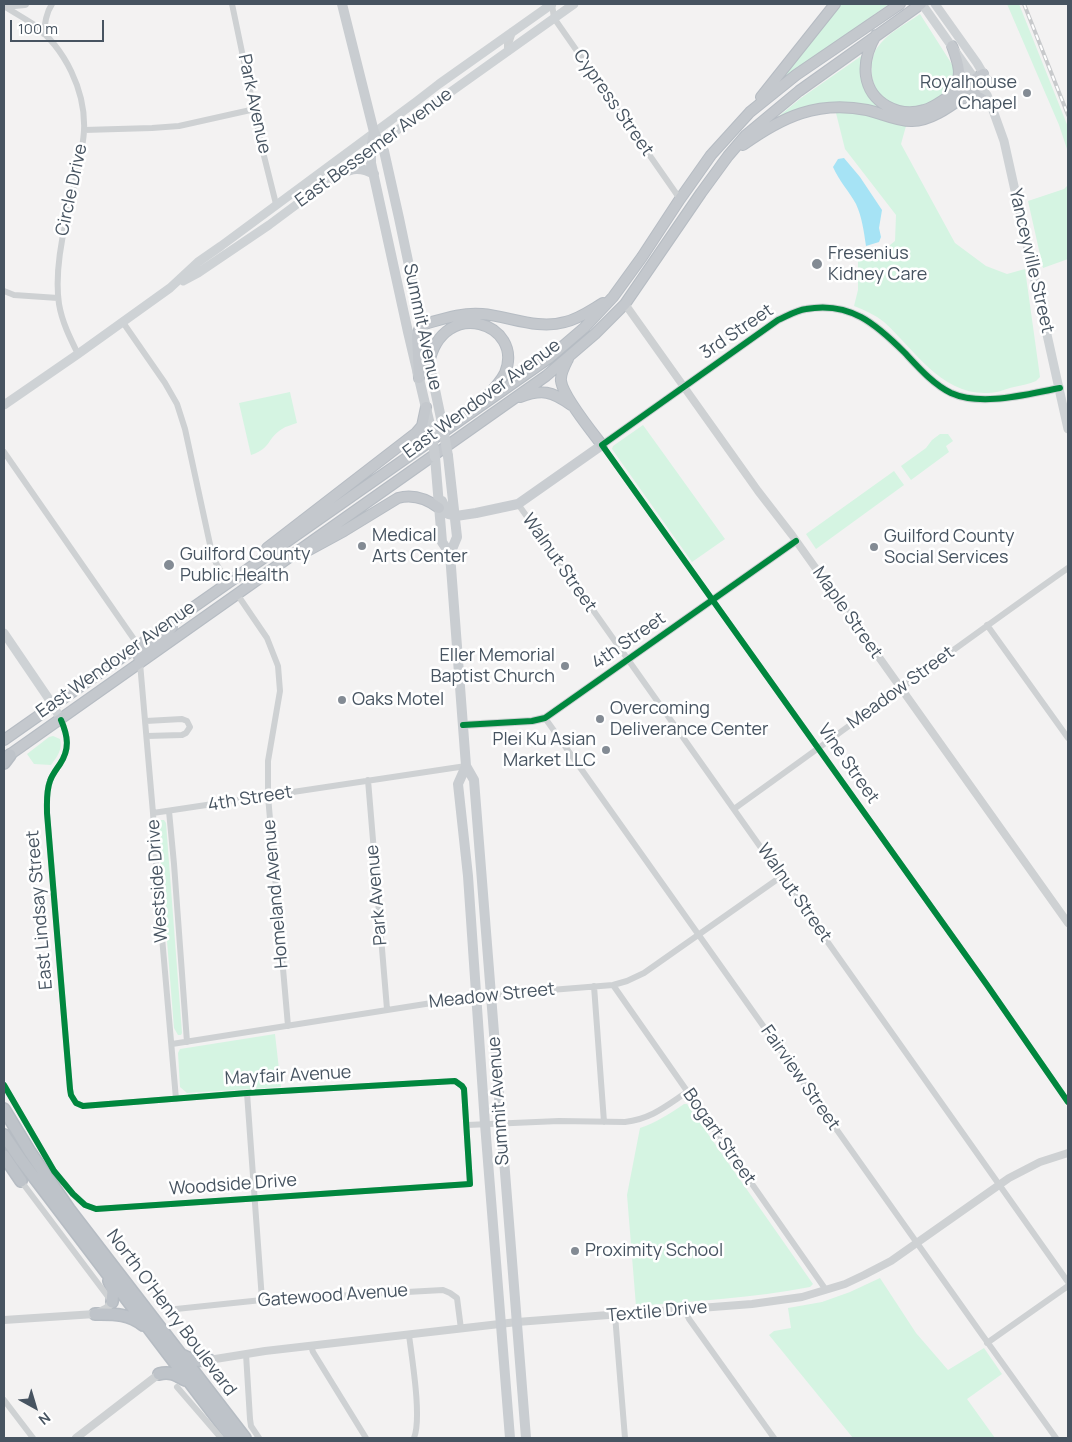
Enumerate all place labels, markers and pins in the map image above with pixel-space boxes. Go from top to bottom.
place label: Royalhouse Chapel [920,72,1017,115]
marker: Royalhouse Chapel [1021,87,1033,99]
place label: Fresenius Kidney Care [828,243,927,286]
marker: Fresenius Kidney Care [810,257,824,271]
place label: Medical Arts Center [372,525,468,568]
place label: Guilford County Social Services [884,526,1014,568]
marker: Medical Arts Center [356,540,368,552]
marker: Guilford County Social Services [868,541,880,553]
place label: Guilford County Public Health [180,544,310,586]
marker: Guilford County Public Health [162,558,176,572]
place label: Eller Memorial Baptist Church [430,645,555,688]
marker: Eller Memorial Baptist Church [559,660,571,672]
place label: Oaks Motel [352,689,444,711]
marker: Oaks Motel [336,694,348,706]
place label: Overcoming Deliverance Center [610,698,769,741]
marker: Overcoming Deliverance Center [594,713,606,725]
place label: Plei Ku Asian Market LLC [493,729,596,772]
marker: Plei Ku Asian Market LLC [600,744,612,756]
place label: Proximity School [585,1240,723,1262]
marker: Proximity School [569,1245,581,1257]

